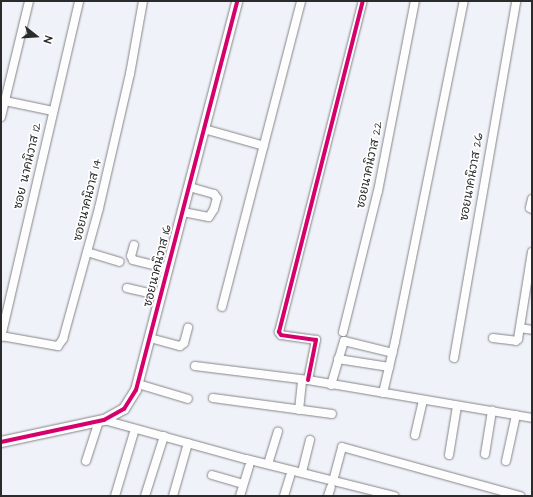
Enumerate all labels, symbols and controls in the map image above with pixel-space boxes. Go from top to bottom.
north arrow [16,16,56,56]
text: N [40,34,56,45]
street label: ซอยนาคนิวาส 22 [354,120,386,210]
street label: ซอย นาคนิวาส 12 [11,121,45,211]
street label: ซอยนาคนิวาส 26 [457,132,487,222]
street label: ซอยนาคนิวาส 14 [71,157,105,243]
street label: ซอยนาคนิวาส 16 [141,224,175,308]

